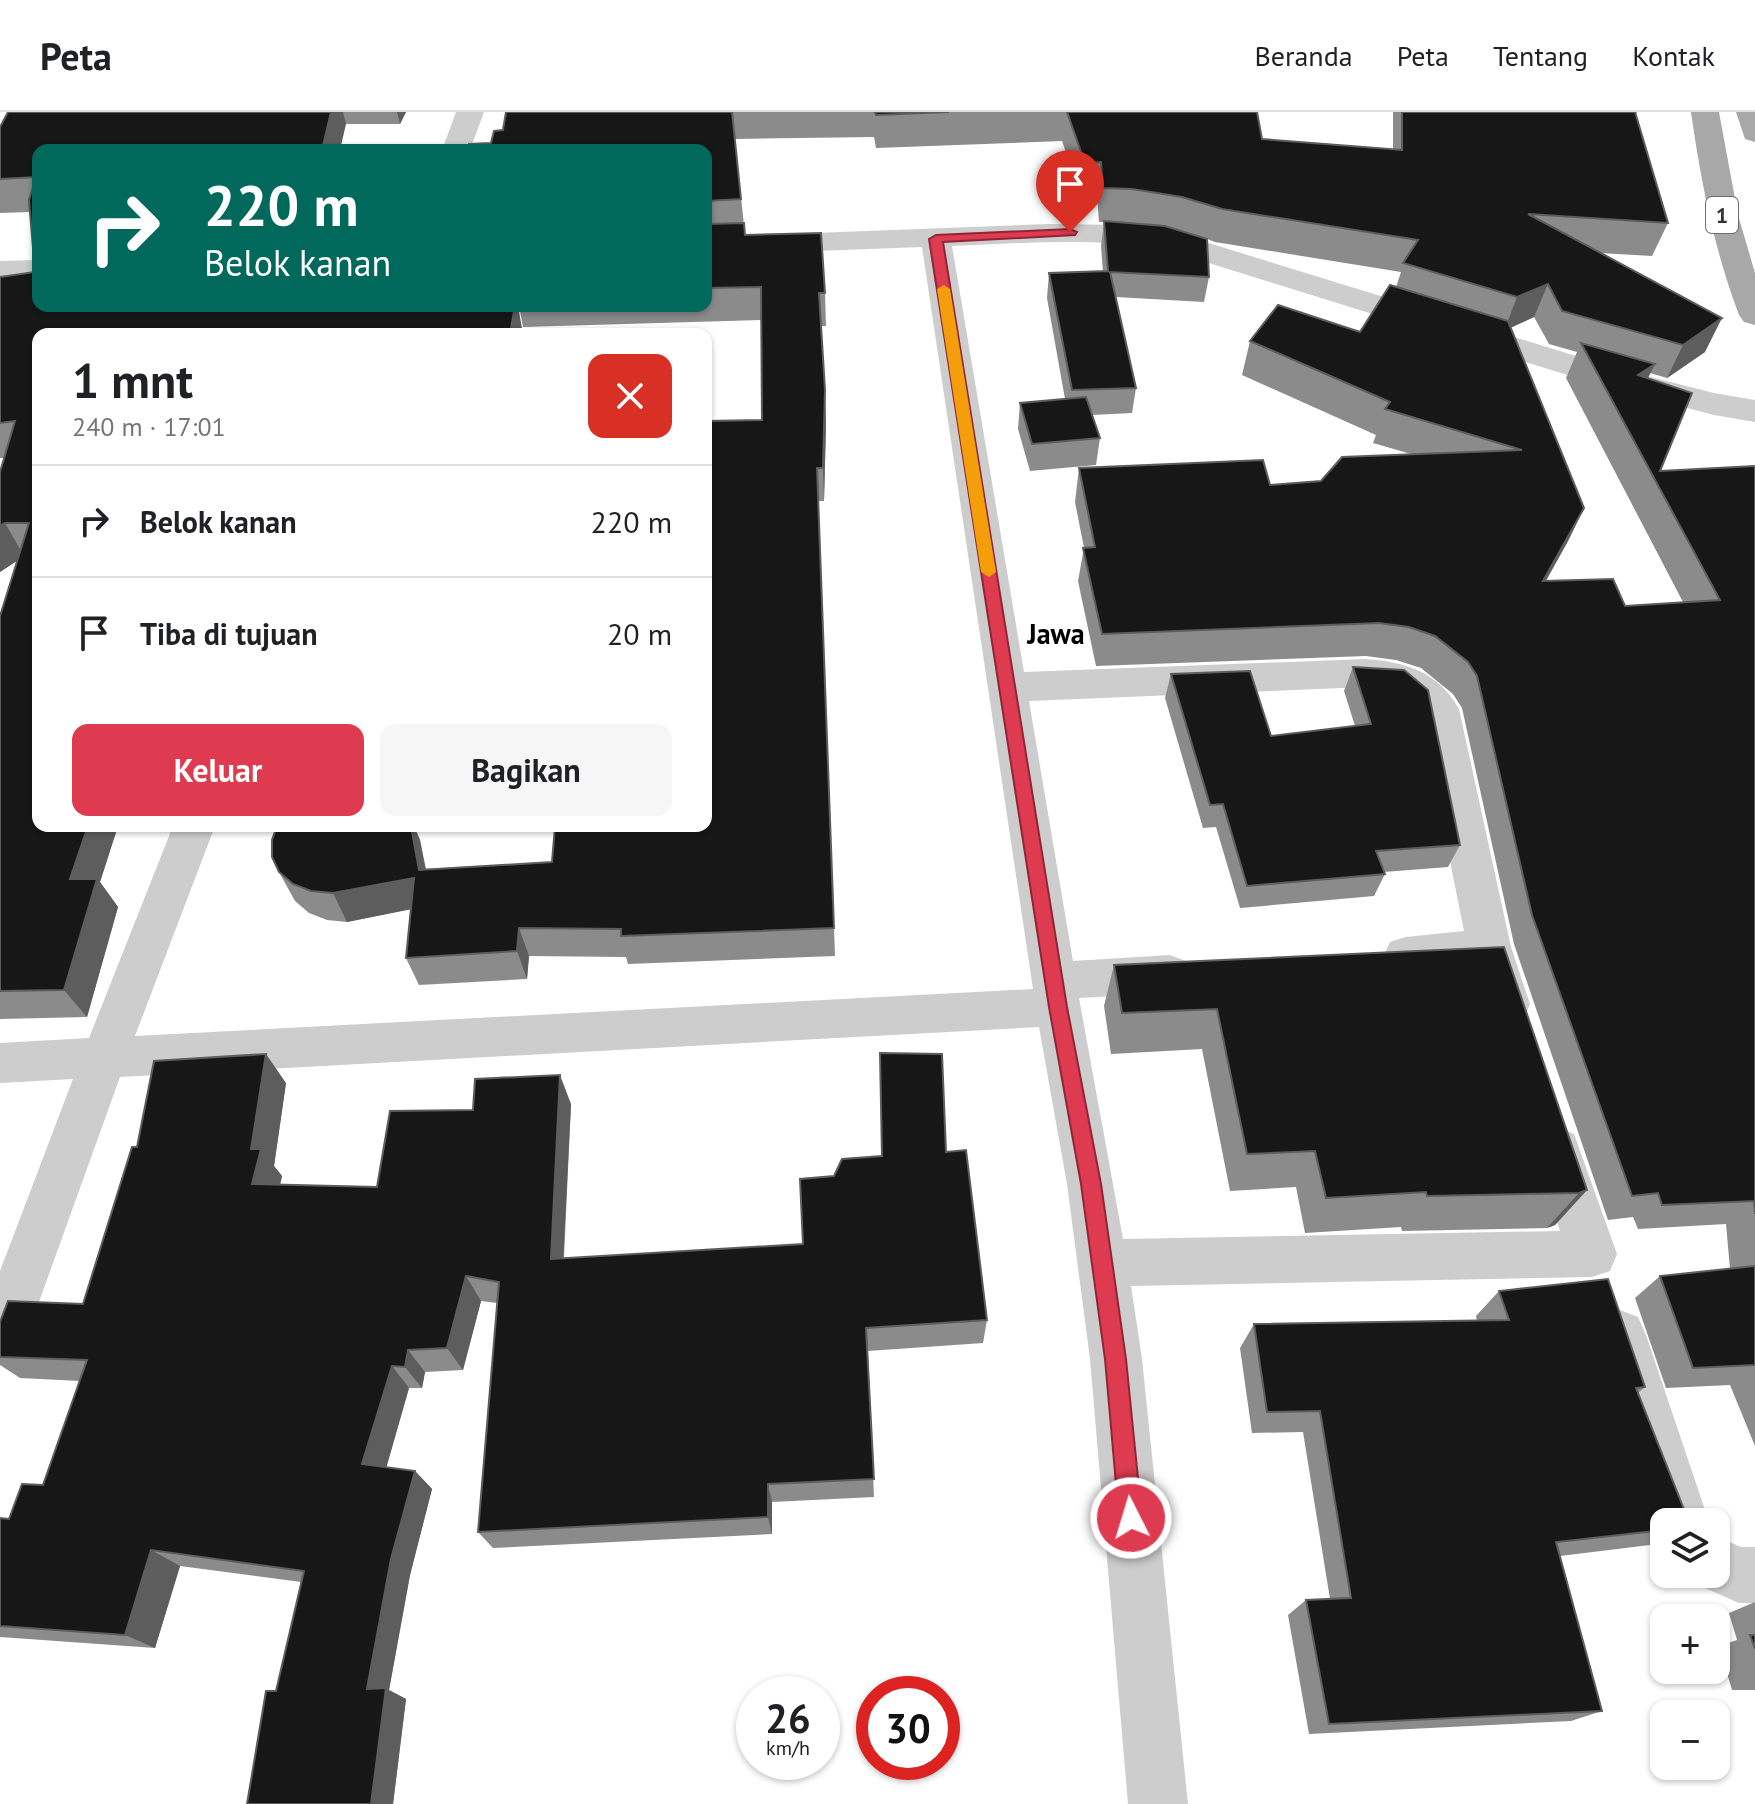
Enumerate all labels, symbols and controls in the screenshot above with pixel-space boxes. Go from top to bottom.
text: Peta [40,31,112,80]
text: Beranda [1254,37,1353,74]
text: Peta [1397,37,1449,74]
text: Tentang [1493,37,1588,74]
text: Kontak [1632,37,1715,74]
pin [1036,150,1104,232]
icon: arrive [1048,162,1092,206]
text: 220 m [204,169,359,241]
icon: right [72,176,176,280]
road number: 1 [1706,197,1738,233]
text: Belok kanan [204,239,391,286]
text: 1 mnt [72,349,193,411]
button: close [588,354,672,438]
text: 240 m · 17:01 [72,410,226,443]
icon: right [72,499,116,543]
text: Belok kanan [140,502,297,541]
text: 220 m [591,502,672,541]
icon: arrive [72,611,116,655]
text: Tiba di tujuan [140,614,318,653]
text: 20 m [607,614,672,653]
district label: Jawa [1026,615,1085,652]
button: Keluar [72,724,364,816]
button: Bagikan [380,724,672,816]
position arrow [1089,1476,1173,1560]
map controls [1650,1508,1730,1780]
button: layers [1650,1508,1730,1588]
button: + [1650,1604,1730,1684]
speed limit sign: 30 [856,1676,960,1780]
text: 26 [765,1692,811,1744]
button: − [1650,1700,1730,1780]
text: km/h [766,1735,810,1761]

